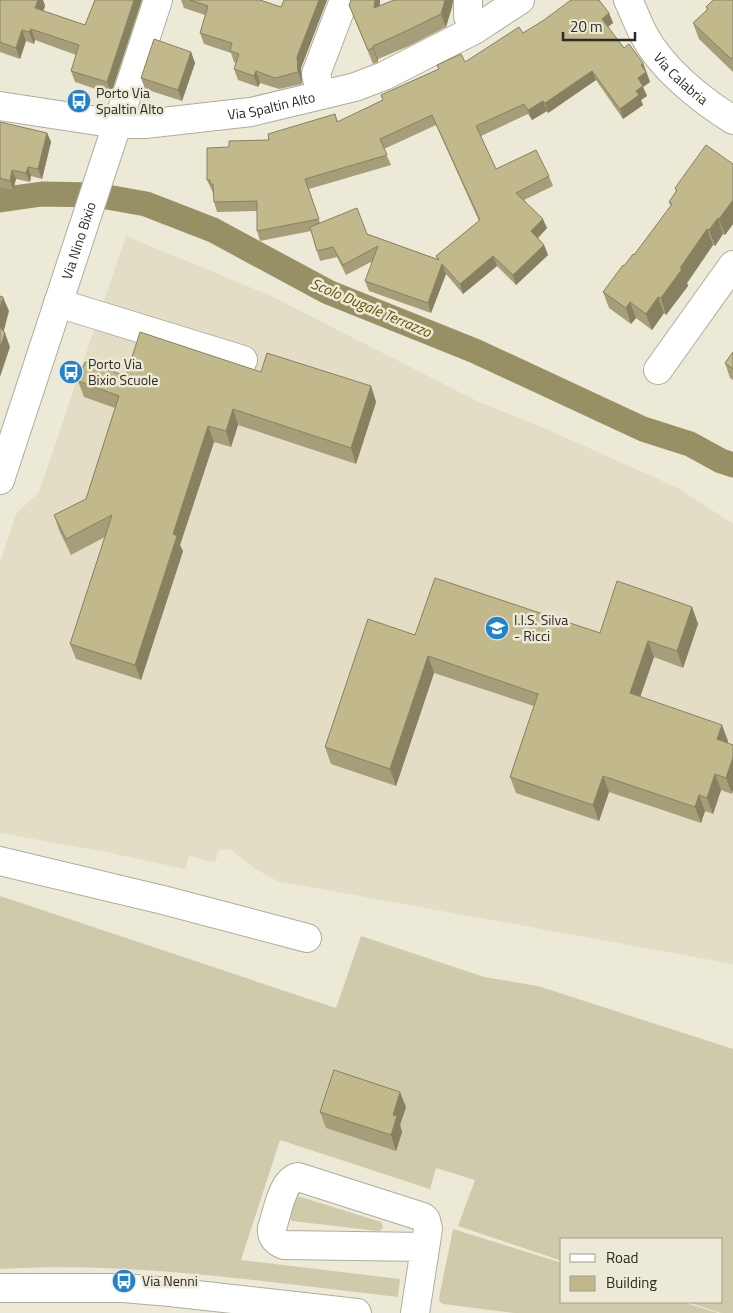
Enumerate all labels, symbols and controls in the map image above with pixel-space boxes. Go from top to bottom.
scale bar [563,10,636,42]
text: 20 m [570,15,603,38]
street label: Via Calabria [649,48,713,110]
place label: Porto Via Spaltin Alto [96,82,164,119]
street label: Via Spaltin Alto [226,86,317,125]
bus stop icon: Porto Via Spaltin Alto [66,88,92,114]
street label: Via Nino Bixio [56,199,101,282]
water label: Scolo Dugale Terrazzo [307,272,436,344]
place label: Porto Via Bixio Scuole [88,353,158,390]
bus stop icon: Porto Via Bixio Scuole [58,359,84,385]
place label: I.I.S. Silva - Ricci [514,609,568,646]
school or university icon: I.I.S. Silva - Ricci [484,615,510,641]
legend [560,1238,723,1303]
text: Road [606,1246,638,1269]
bus stop icon: Via Nenni [111,1268,137,1294]
place label: Via Nenni [142,1270,198,1291]
text: Building [606,1271,657,1294]

